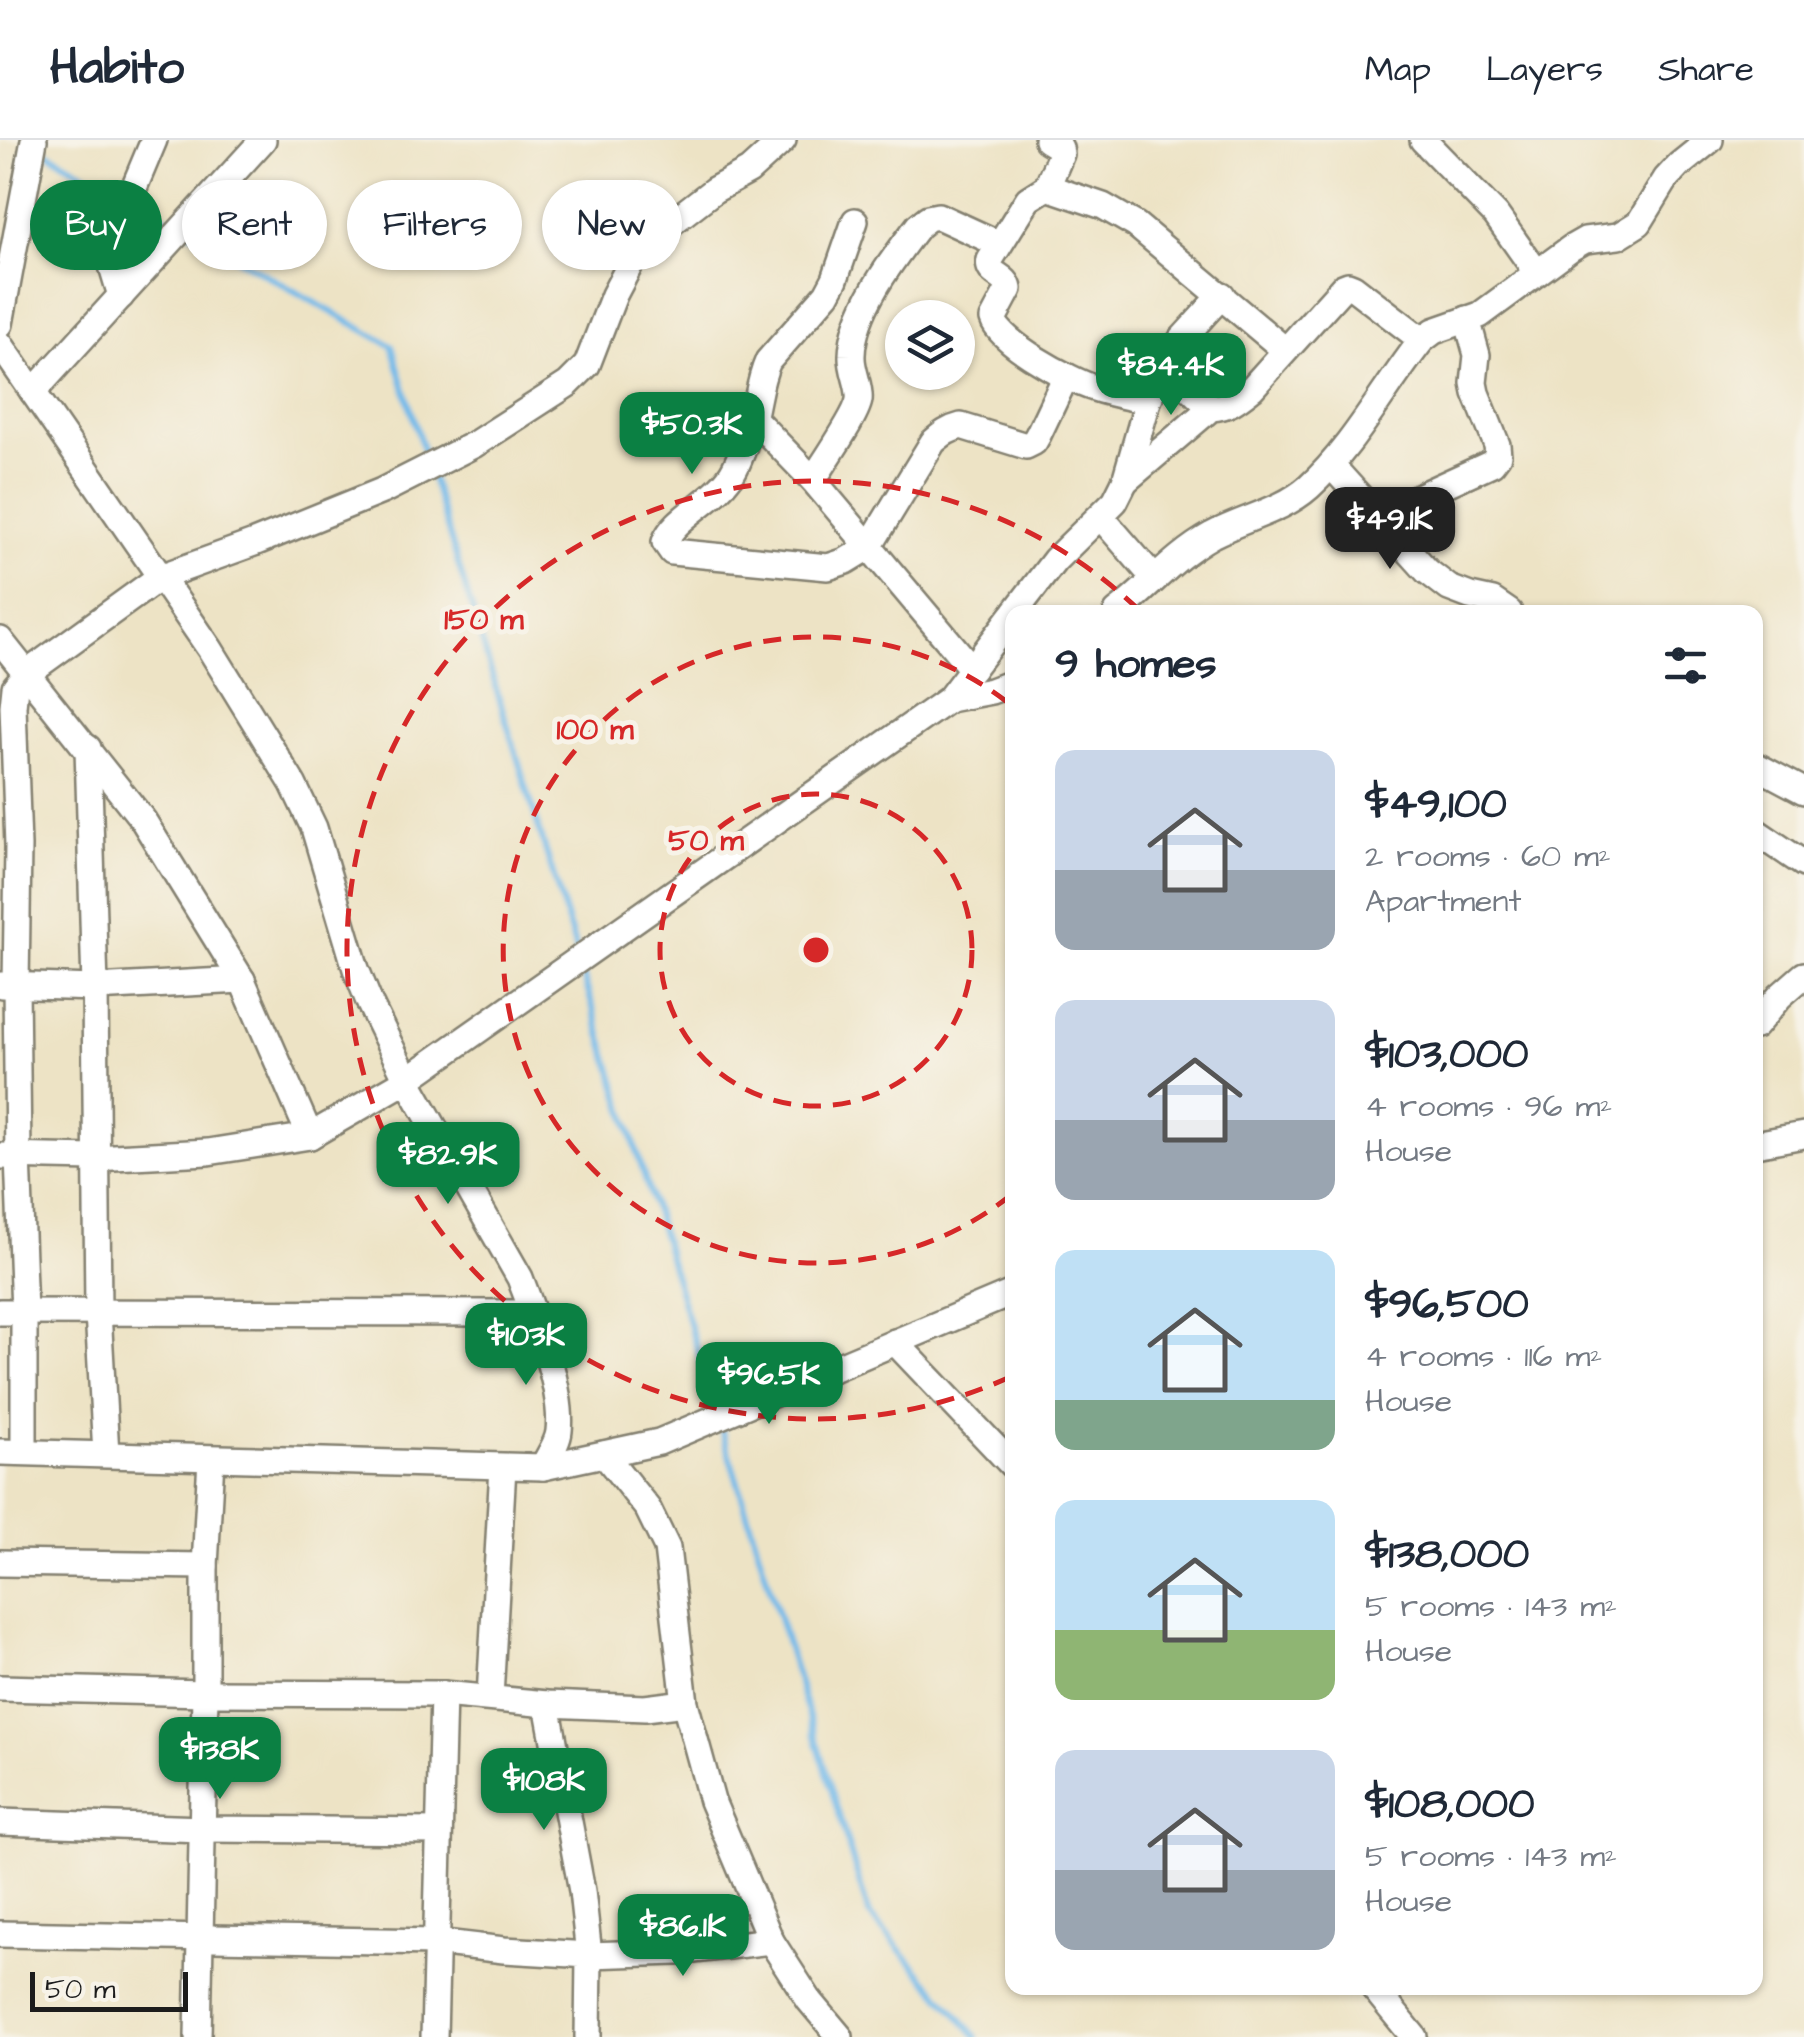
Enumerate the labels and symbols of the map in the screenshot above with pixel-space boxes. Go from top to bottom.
pin: $84.4K [1090,333,1252,418]
pin: $50.3K [611,392,773,477]
pin: $49.1K [1309,487,1471,572]
text: 150 m [444,599,524,641]
text: 100 m [556,709,634,751]
text: 50 m [668,820,744,862]
centre of rings [798,932,834,968]
pin: $82.9K [367,1122,529,1207]
pin: $103K [456,1303,596,1388]
pin: $96.5K [688,1342,850,1427]
pin: $138K [150,1717,290,1802]
pin: $108K [474,1748,614,1833]
pin: $86.1K [602,1894,764,1979]
scale bar [30,1967,188,2012]

